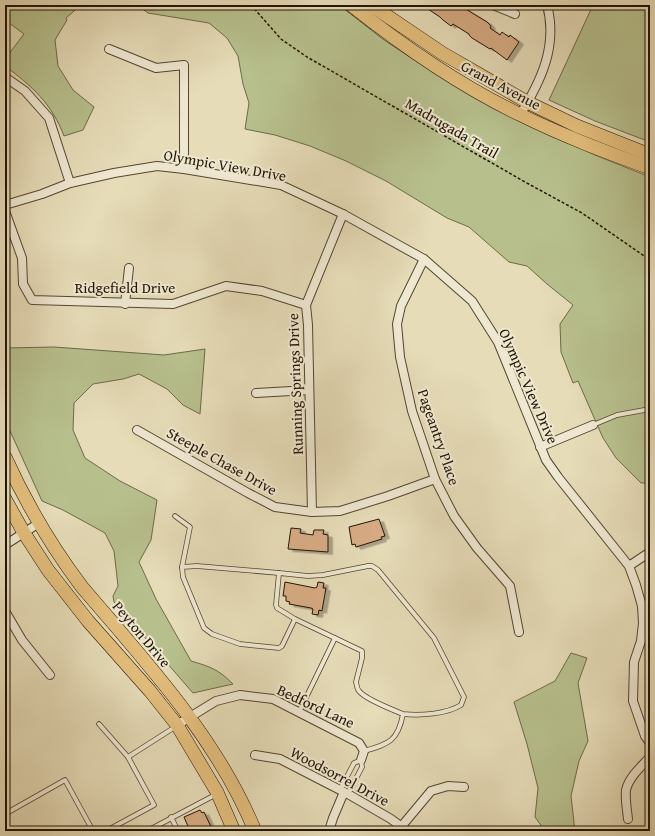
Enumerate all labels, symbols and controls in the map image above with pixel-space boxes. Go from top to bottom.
street label: Grand Avenue [457,55,545,115]
street label: Madrugada Trail [401,93,503,163]
street label: Olympic View Drive [162,144,288,186]
street label: Ridgefield Drive [75,277,175,298]
street label: Running Springs Drive [282,313,308,455]
street label: Olympic View Drive [494,325,564,447]
street label: Pageantry Place [413,386,465,488]
street label: Steeple Chase Drive [163,422,281,500]
street label: Peyton Drive [108,596,176,672]
street label: Bedford Lane [274,679,358,733]
street label: Woodsorrel Drive [287,741,393,811]

